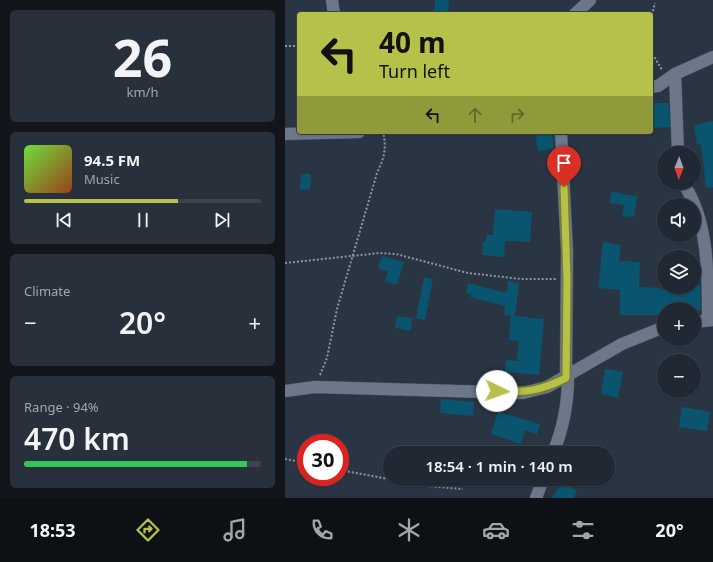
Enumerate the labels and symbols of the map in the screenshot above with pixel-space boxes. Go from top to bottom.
pin [547,146,581,187]
north arrow [657,146,701,190]
position arrow [476,370,518,412]
speed limit sign: 30 [297,434,349,486]

